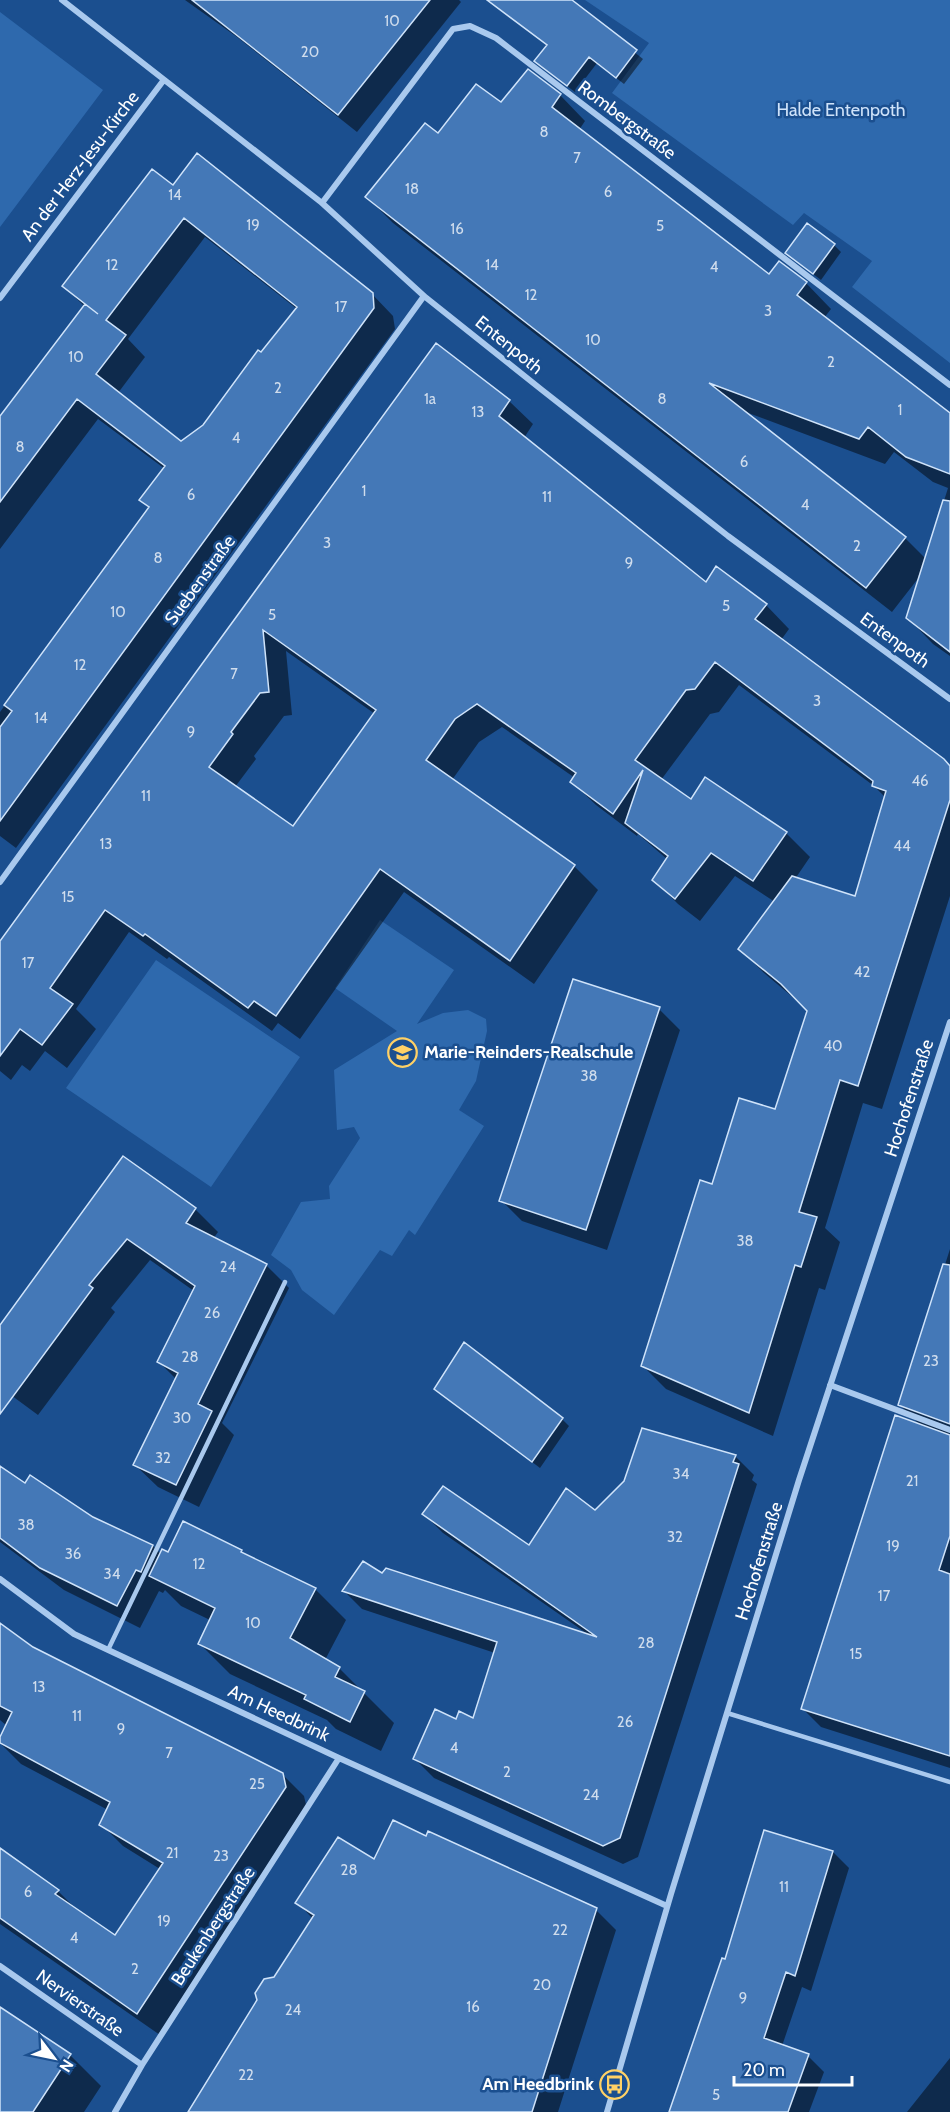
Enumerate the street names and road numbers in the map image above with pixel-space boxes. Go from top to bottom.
street label: Rombergstraße [574,76,680,164]
street label: An der Herz-Jesu-Kirche [16,87,144,245]
street label: Entenpoth [471,311,547,379]
street label: Suebenstraße [160,531,240,629]
street label: Entenpoth [856,607,934,673]
street label: Hochofenstraße [880,1036,938,1160]
street label: Hochofenstraße [731,1499,787,1623]
street label: Am Heedbrink [225,1680,334,1746]
street label: Beukenbergstraße [166,1862,260,1990]
street label: Nervierstraße [32,1965,128,2041]

